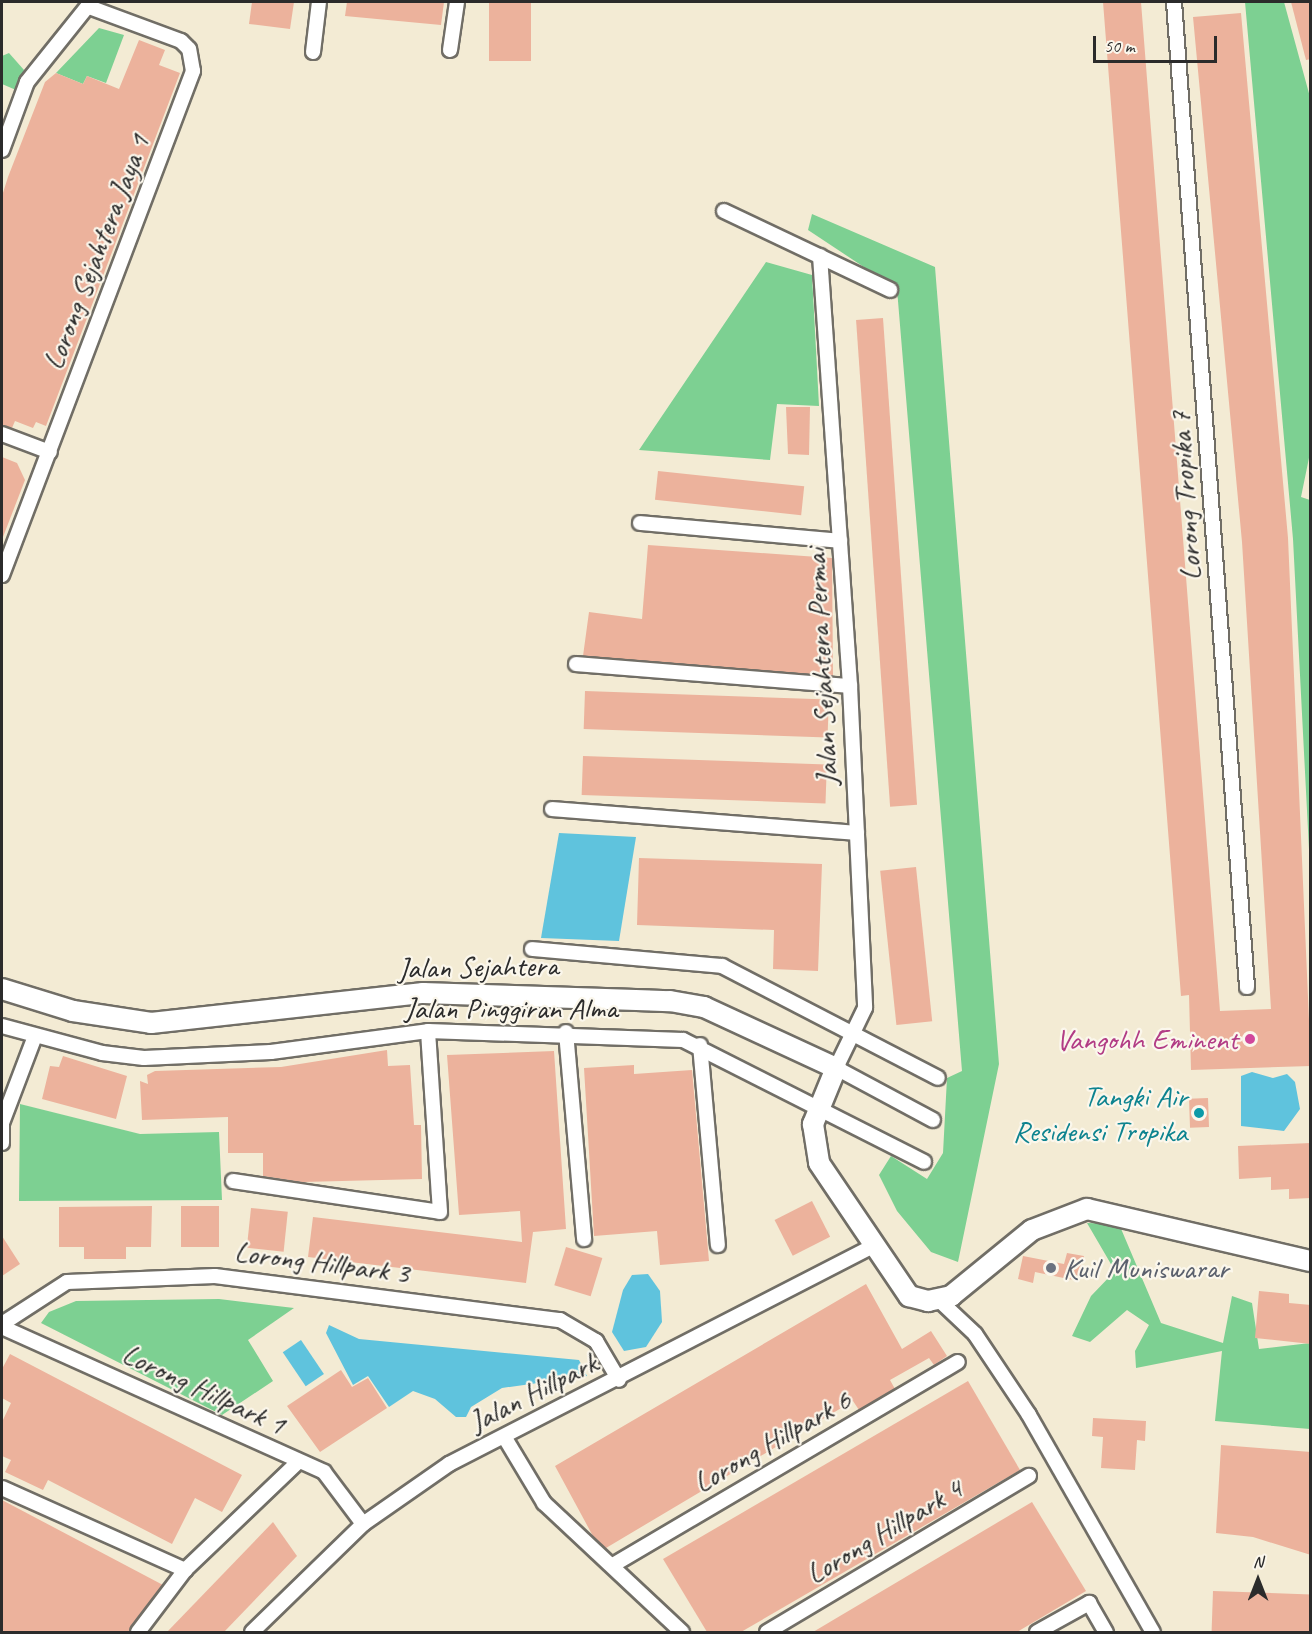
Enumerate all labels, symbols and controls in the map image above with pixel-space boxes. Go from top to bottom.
scale bar [1096,24,1220,62]
text: 50 m [1104,35,1135,57]
street label: Lorong Sejahtera Jaya 1 [35,130,157,374]
street label: Lorong Tropika 7 [1161,410,1209,582]
street label: Jalan Sejahtera Permai [797,548,845,786]
street label: Jalan Sejahtera [398,948,558,986]
street label: Jalan Pinggiran Alma [403,990,619,1026]
place label: Vangohh Eminent [1057,1021,1238,1057]
marker: Vangohh Eminent [1243,1032,1257,1046]
place label: Tangki Air Residensi Tropika [1015,1078,1187,1148]
marker: Tangki Air Residensi Tropika [1192,1106,1206,1120]
street label: Lorong Hillpark 3 [233,1233,411,1291]
place label: Kuil Muniswarar [1063,1250,1229,1286]
marker: Kuil Muniswarar [1044,1261,1058,1275]
street label: Lorong Hillpark 1 [117,1336,291,1442]
street label: Jalan Hillpark [463,1345,603,1439]
street label: Lorong Hillpark 6 [687,1382,857,1500]
street label: Lorong Hillpark 4 [800,1471,968,1591]
north arrow [1228,1550,1288,1610]
text: N [1253,1552,1263,1572]

